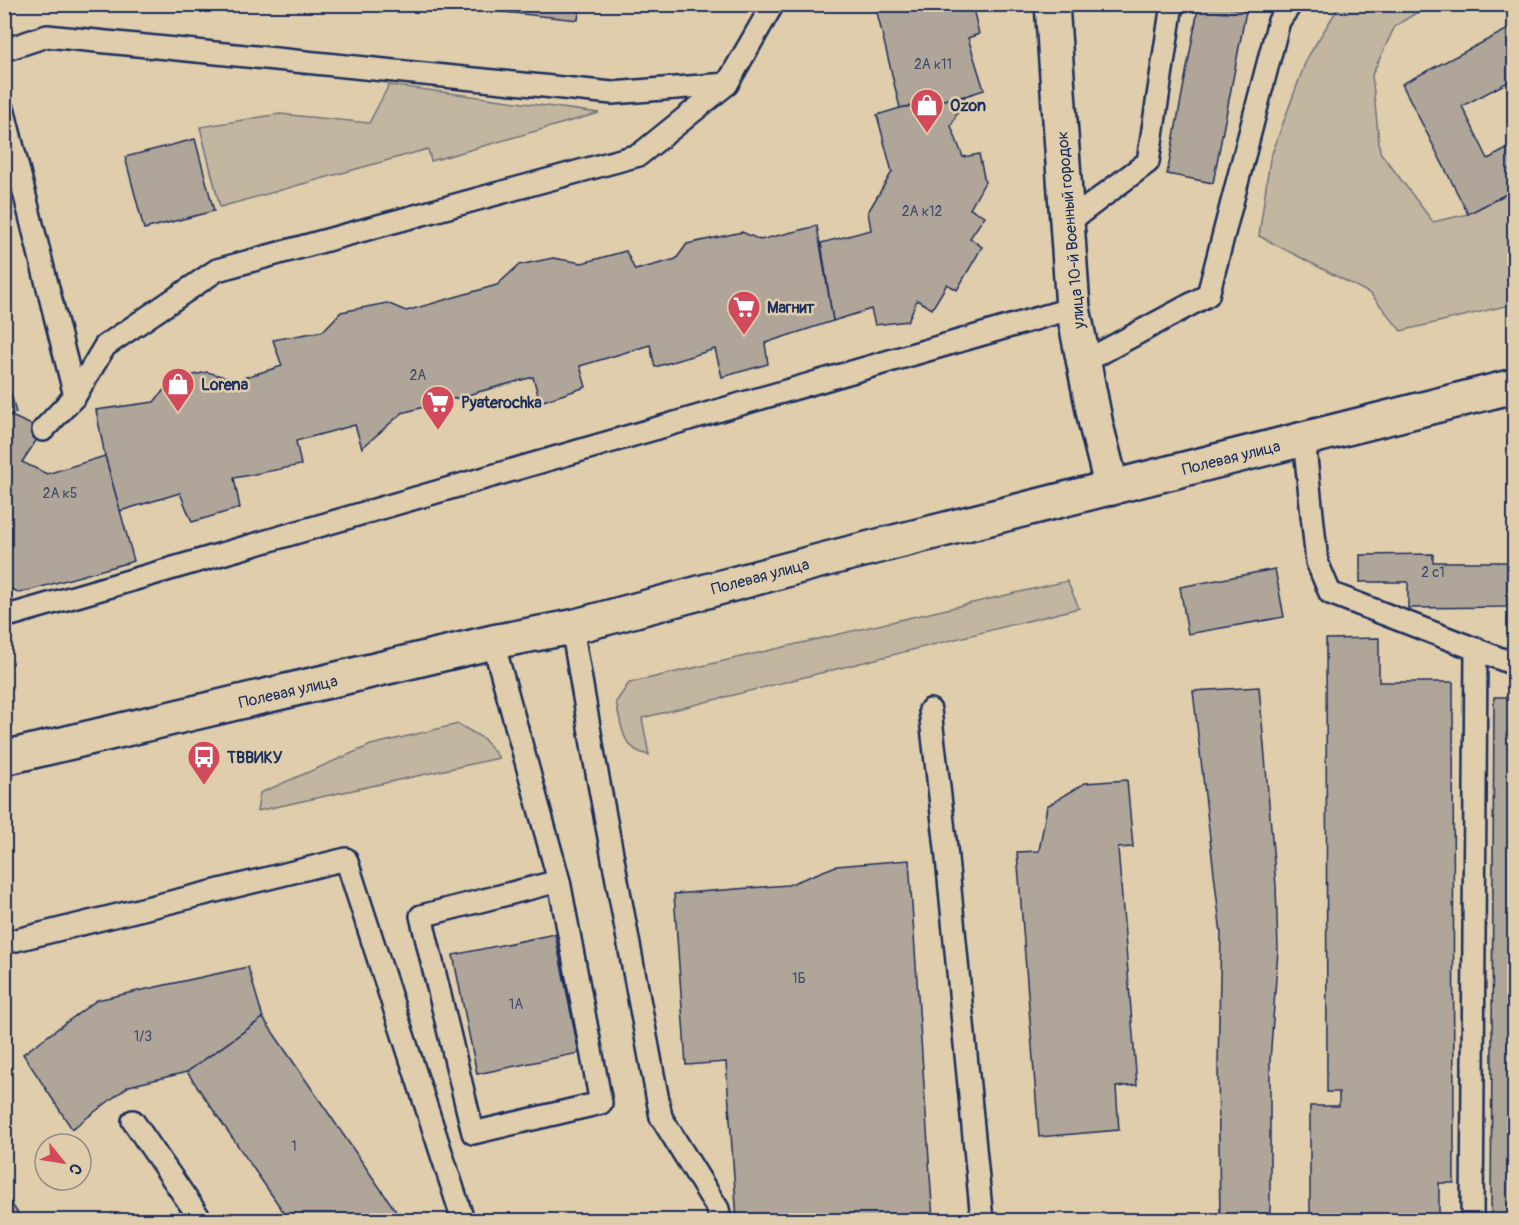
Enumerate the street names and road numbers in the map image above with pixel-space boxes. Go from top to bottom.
street label: улица 10-й Военный городок [1052,130,1090,330]
street label: Полевая улица [1180,436,1282,480]
street label: Полевая улица [709,554,811,600]
street label: Полевая улица [237,671,340,713]

